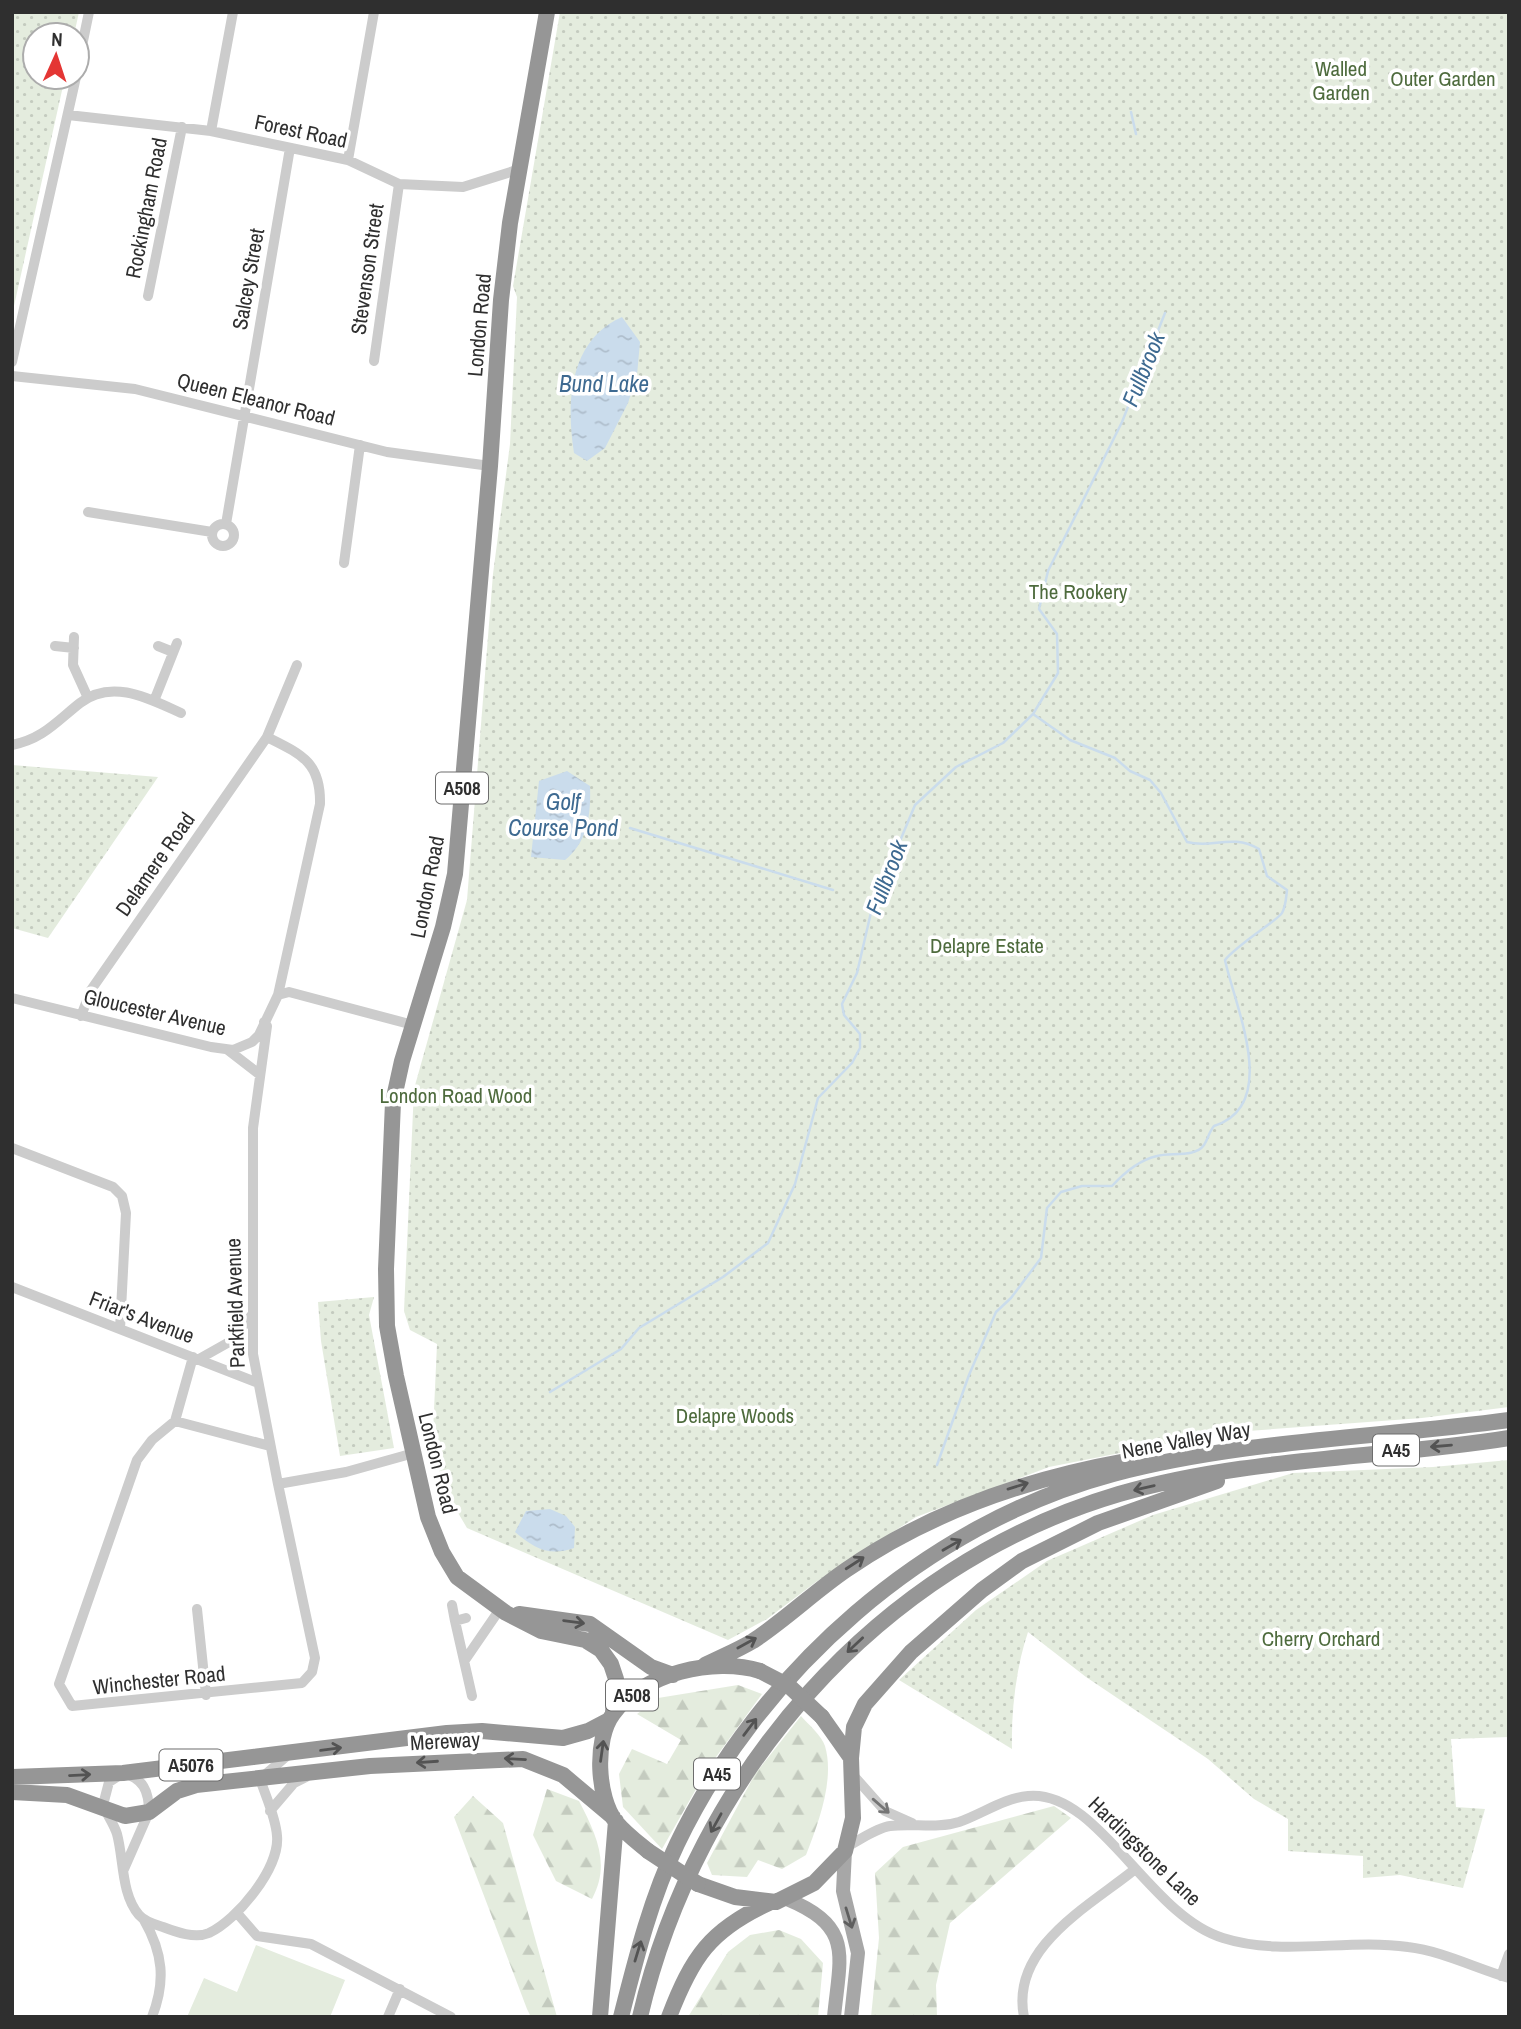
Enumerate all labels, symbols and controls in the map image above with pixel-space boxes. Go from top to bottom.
north arrow [21,21,91,91]
text: N [51,26,63,52]
park label: Walled Garden [1312,54,1370,107]
park label: Outer Garden [1390,64,1496,93]
street label: Forest Road [252,107,350,155]
street label: Rockingham Road [118,135,174,281]
street label: Stevenson Street [343,201,391,336]
street label: Salcey Street [225,226,271,332]
street label: London Road [460,272,498,378]
water label: Fullbrook [1114,326,1172,411]
street label: Queen Eleanor Road [174,365,338,433]
water label: Bund Lake [559,368,649,399]
park label: The Rookery [1029,577,1128,606]
road number: A508 [436,772,488,804]
water label: Golf Course Pond [508,786,619,843]
street label: Delamere Road [109,806,201,922]
street label: London Road [403,833,451,941]
water label: Fullbrook [858,834,915,919]
park label: Delapre Estate [930,931,1044,960]
street label: Gloucester Avenue [81,982,229,1042]
park label: London Road Wood [380,1081,532,1110]
street label: Parkfield Avenue [218,1238,252,1368]
street label: Friar's Avenue [85,1284,199,1350]
park label: Delapre Woods [676,1401,794,1430]
street label: London Road [411,1409,465,1517]
street label: Nene Valley Way [1119,1414,1253,1466]
road number: A45 [1373,1434,1419,1466]
one-way arrow [1430,1440,1453,1453]
one-way arrow [1007,1479,1029,1492]
one-way arrow [1133,1482,1156,1495]
one-way arrow [941,1538,961,1552]
one-way arrow [845,1556,865,1570]
one-way arrow [562,1615,585,1628]
park label: Cherry Orchard [1262,1624,1380,1653]
one-way arrow [736,1636,757,1649]
one-way arrow [846,1637,864,1653]
street label: Winchester Road [91,1659,227,1701]
road number: A508 [606,1680,658,1710]
one-way arrow [742,1718,757,1736]
street label: Mereway [409,1725,481,1757]
one-way arrow [596,1740,609,1763]
one-way arrow [319,1742,342,1755]
road number: A5076 [160,1750,222,1780]
one-way arrow [504,1753,527,1766]
one-way arrow [416,1756,439,1769]
road number: A45 [694,1758,740,1790]
one-way arrow [69,1769,92,1782]
street label: Hardingstone Lane [1082,1790,1208,1912]
one-way arrow [872,1798,890,1814]
one-way arrow [709,1812,722,1833]
one-way arrow [844,1907,857,1929]
one-way arrow [633,1940,646,1962]

